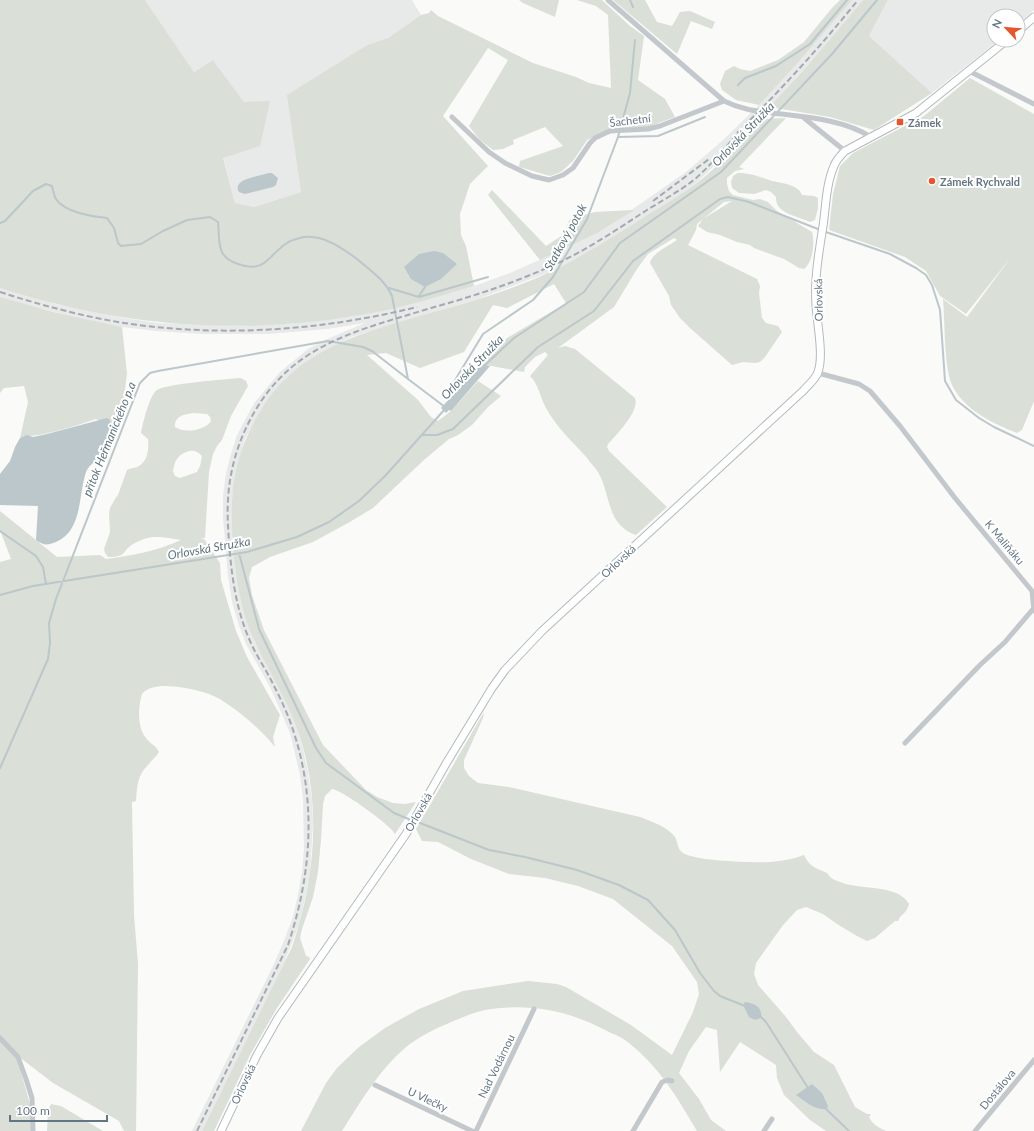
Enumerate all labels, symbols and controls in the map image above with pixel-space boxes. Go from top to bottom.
north arrow [986,8,1026,48]
text: N [989,17,1004,30]
water label: Orlovská Stružka [709,99,777,169]
street label: Šachetní [609,111,652,129]
place label: Zámek [908,116,941,129]
marker: Zámek [895,117,905,127]
place label: Zámek Rychvald [940,175,1020,188]
marker: Zámek Rychvald [927,176,937,186]
water label: Statkový potok [540,201,590,273]
street label: Orlovská [811,279,825,321]
water label: Orlovská Stružka [438,332,506,402]
water label: přítok Heřmanického p.a [79,380,139,498]
street label: K Maliňáku [983,517,1027,567]
water label: Orlovská Stružka [166,533,252,563]
street label: Orlovská [598,542,638,580]
street label: Orlovská [402,790,434,834]
street label: Nad Vodárnou [475,1032,517,1100]
street label: Orlovská [228,1062,258,1106]
street label: Dostálova [976,1066,1018,1112]
street label: U Vlečky [406,1084,450,1114]
scale bar [10,1097,107,1123]
text: 100 m [16,1103,50,1118]

